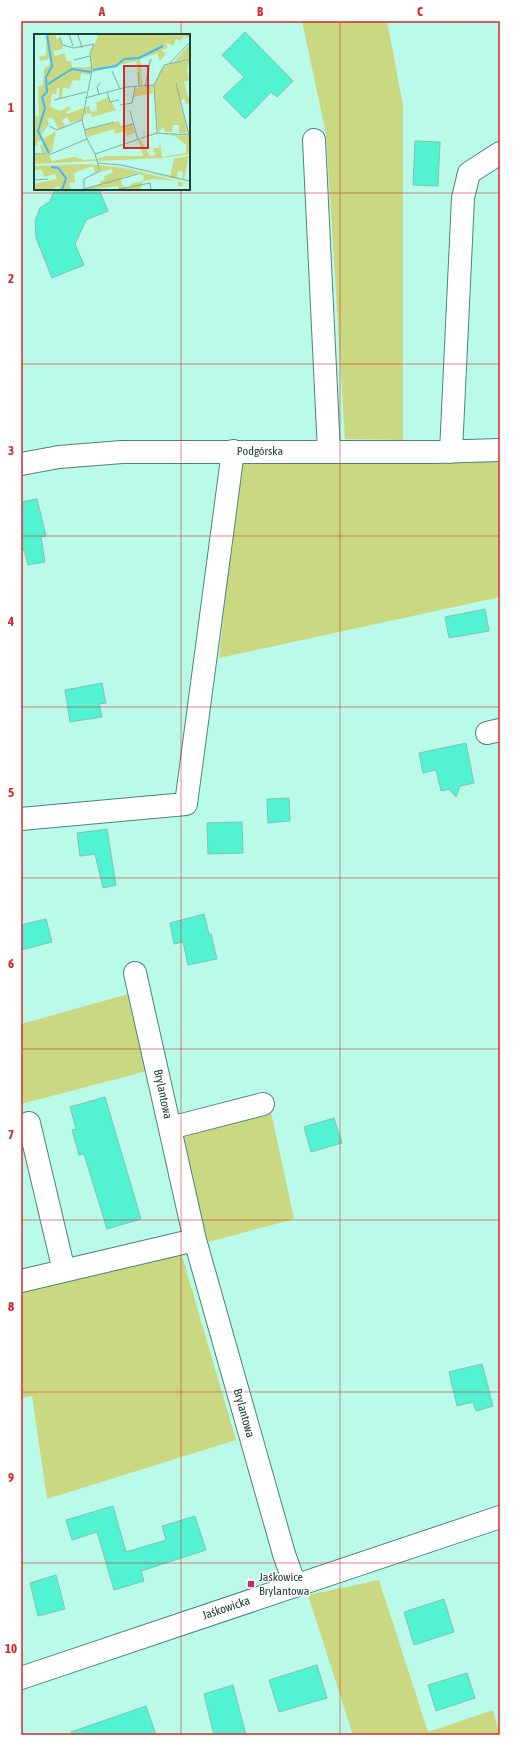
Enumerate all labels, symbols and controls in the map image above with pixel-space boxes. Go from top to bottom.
text: A [98,4,106,19]
text: B [257,4,264,19]
text: C [417,4,423,19]
inset map [34,34,190,190]
text: 1 [8,100,14,115]
text: 2 [8,271,14,286]
text: 3 [8,443,14,458]
street label: Podgórska [237,444,283,458]
text: 4 [7,614,14,629]
text: 5 [8,785,14,800]
text: 6 [8,956,14,971]
street label: Brylantowa [151,1068,175,1120]
text: 7 [8,1127,14,1142]
text: 8 [8,1299,14,1314]
street label: Brylantowa [230,1387,258,1439]
text: 9 [8,1470,14,1485]
place label: Jaśkowice Brylantowa [259,1570,309,1598]
marker: Jaśkowice Brylantowa [246,1579,256,1589]
street label: Jaśkowicka [200,1593,252,1623]
text: 10 [5,1641,17,1656]

